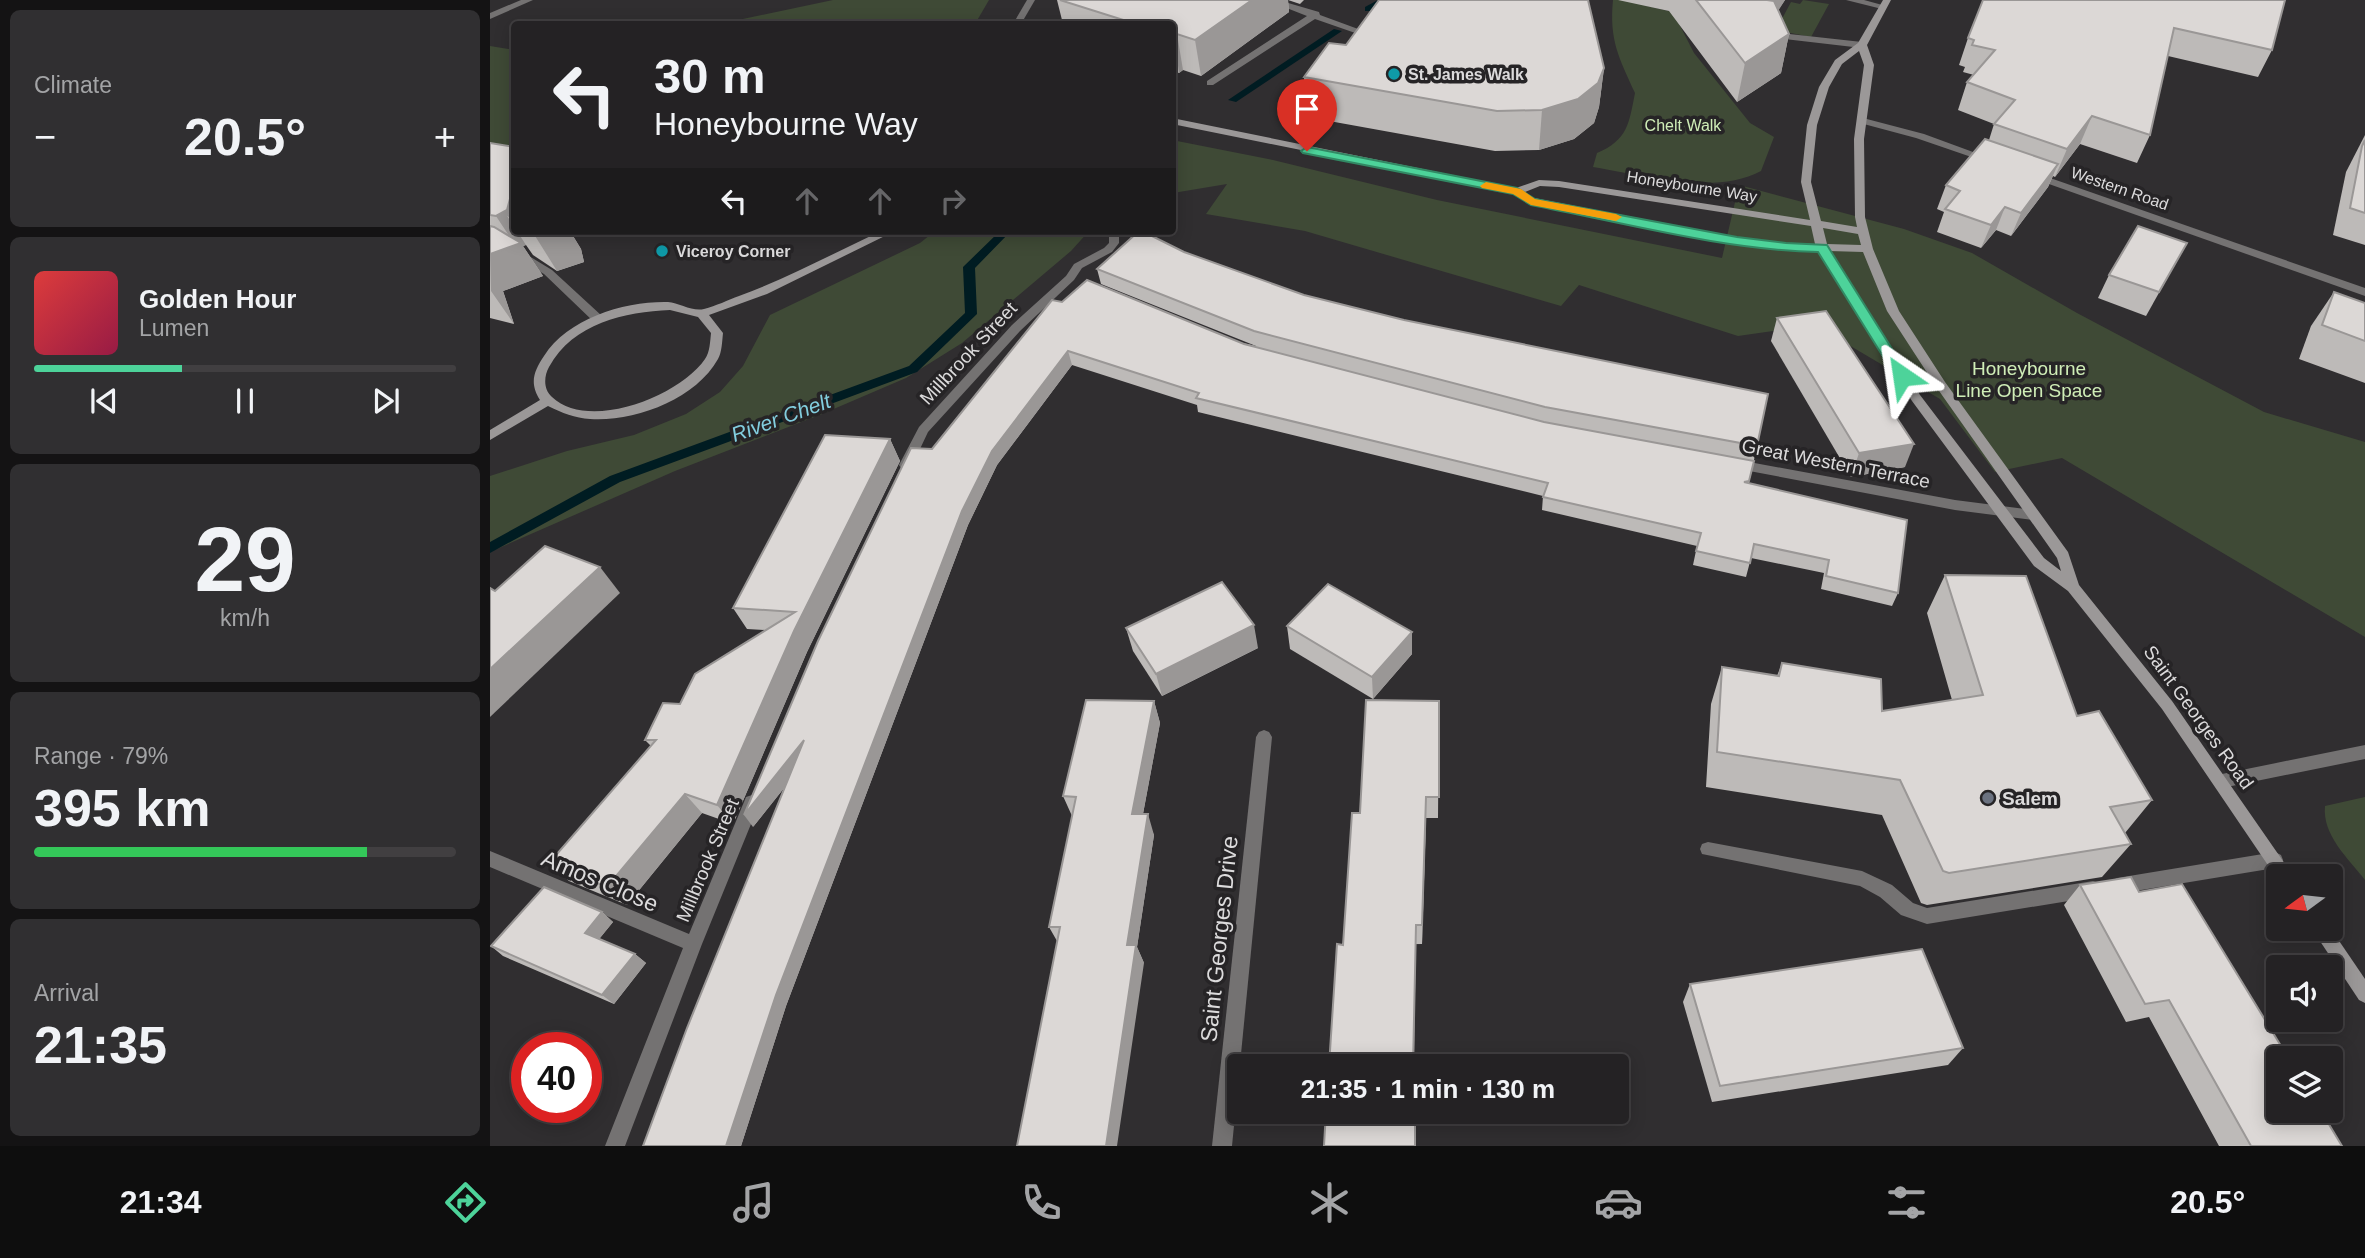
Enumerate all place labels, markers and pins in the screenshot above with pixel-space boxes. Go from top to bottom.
marker: St. James Walk [1386,66,1402,82]
place label: St. James Walk [1408,66,1524,83]
pin [1277,79,1337,151]
marker: Viceroy Corner [654,243,670,259]
place label: Viceroy Corner [676,243,790,260]
place label: Salem [2002,788,2058,809]
marker: Salem [1980,790,1996,806]

